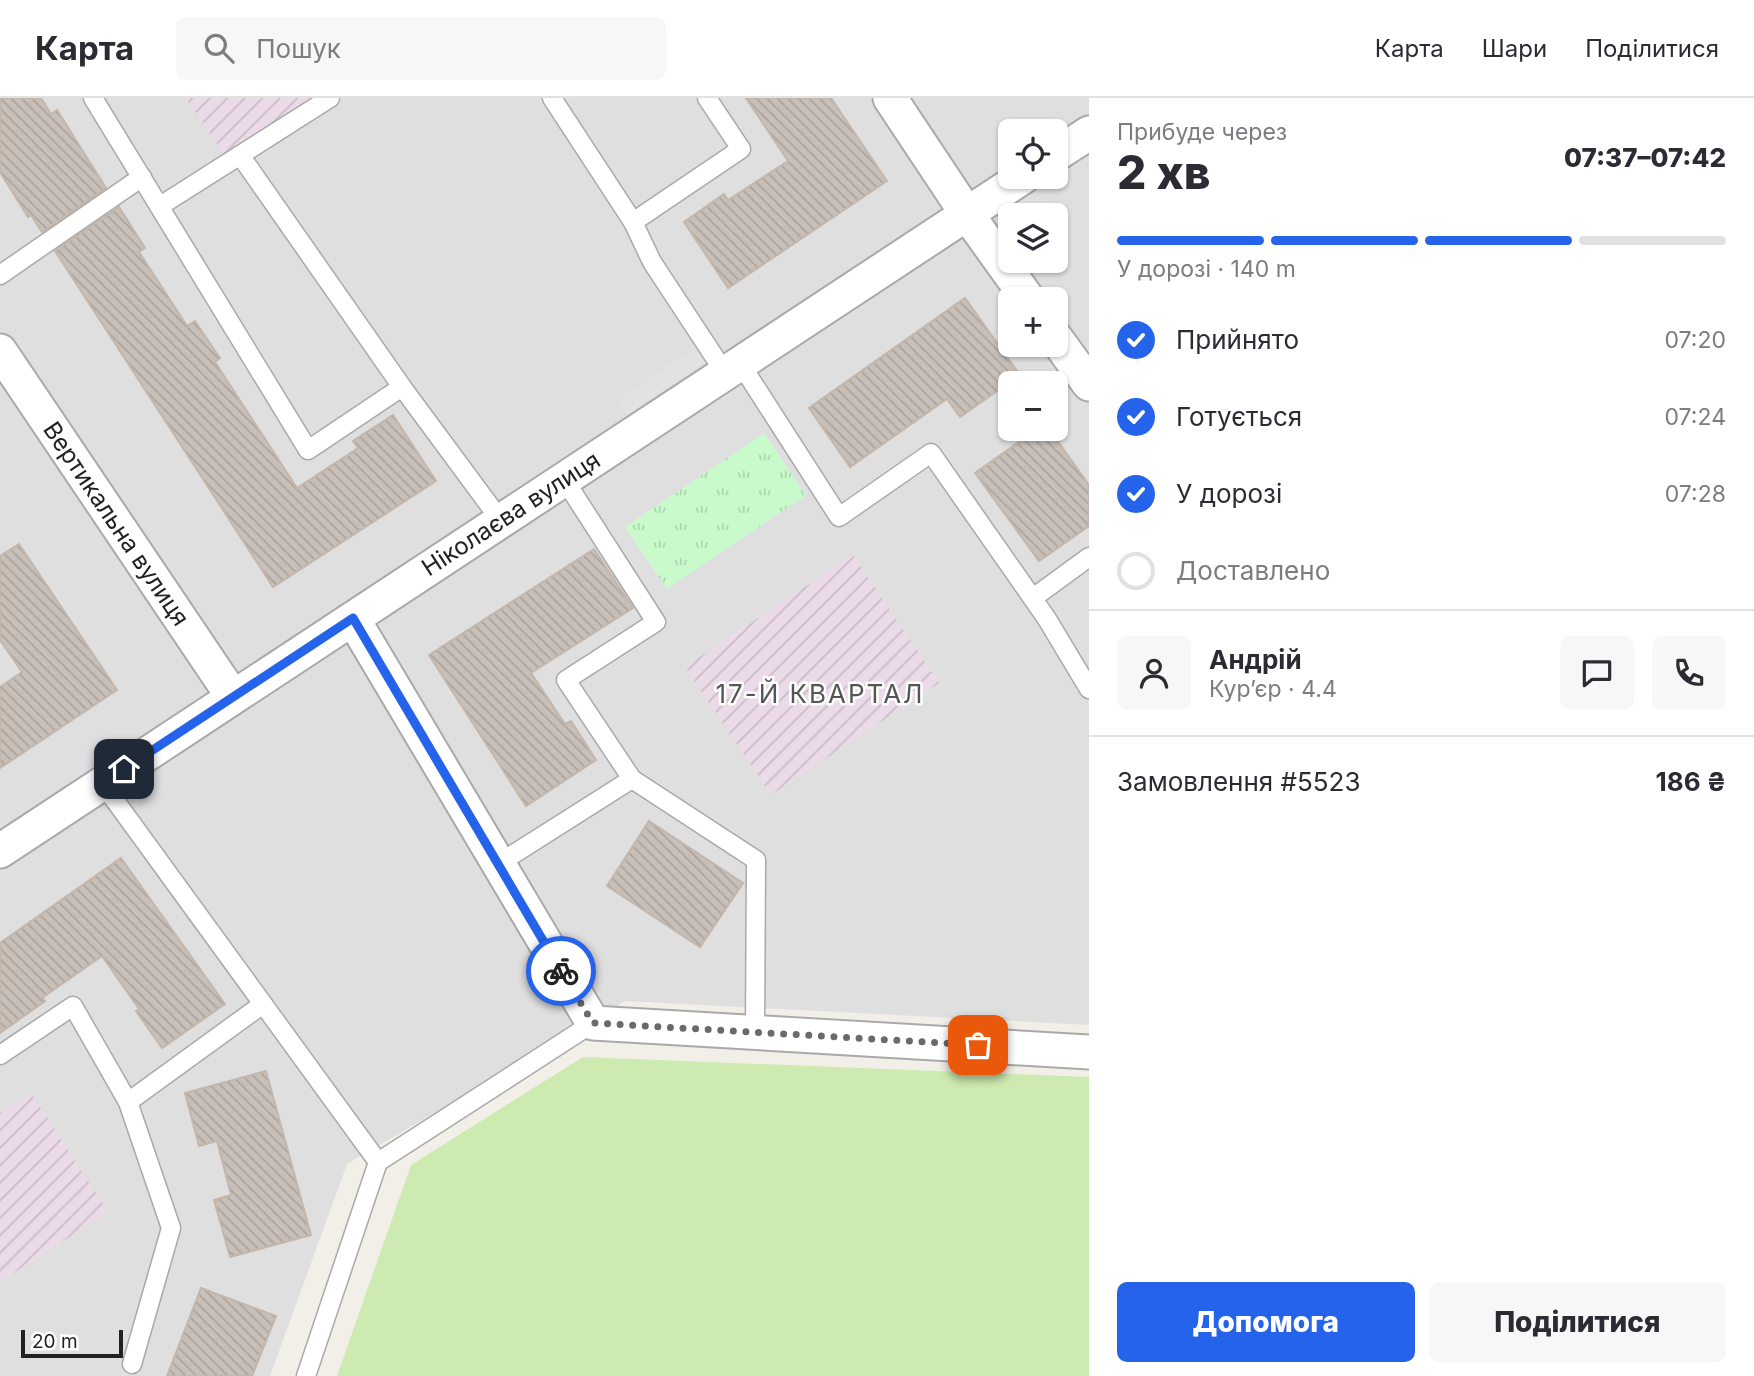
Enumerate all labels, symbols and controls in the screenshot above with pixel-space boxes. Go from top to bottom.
search box [176,17,666,80]
text: Карта [35,28,134,68]
icon: search [200,29,238,67]
text: Пошук [256,33,341,64]
text: Карта [1375,34,1444,63]
text: Шари [1482,34,1547,63]
text: Поділитися [1585,34,1719,63]
text: Прибуде через [1117,118,1287,146]
map controls [998,119,1068,441]
button: locate [998,119,1068,189]
text: 07:37–07:42 [1564,142,1726,173]
text: 2 хв [1117,144,1210,200]
button: layers [998,203,1068,273]
text: У дорозі · 140 m [1117,255,1296,283]
button: + [998,287,1068,357]
icon: check [1117,321,1155,359]
text: Прийнято [1176,324,1299,355]
text: 07:20 [1665,326,1726,354]
button: − [998,371,1068,441]
icon: check [1117,398,1155,436]
text: Готується [1176,401,1302,432]
text: 07:24 [1665,403,1726,431]
street label: Вертикальна вулиця [37,416,195,631]
street label: Ніколаєва вулиця [416,445,605,582]
icon: check [1117,475,1155,513]
text: У дорозі [1176,478,1282,509]
text: 07:28 [1665,480,1726,508]
text: Доставлено [1176,555,1330,586]
button: person [1117,636,1191,710]
button: chat [1560,636,1634,710]
button: phone [1652,636,1726,710]
text: Андрій [1209,644,1302,675]
text: Кур’єр · 4.4 [1209,675,1337,703]
district label: 17-Й КВАРТАЛ [715,678,925,709]
pin [94,739,154,799]
icon: home [105,750,143,788]
text: Замовлення #5523 [1117,766,1361,797]
text: 186 ₴ [1656,766,1726,797]
courier [526,936,596,1006]
icon: bike [542,952,580,990]
pin [948,1015,1008,1075]
icon: bag [959,1026,997,1064]
button: Допомога [1117,1282,1415,1362]
button: Поділитися [1429,1282,1726,1362]
scale bar [21,1327,122,1359]
text: 20 m [32,1330,78,1353]

